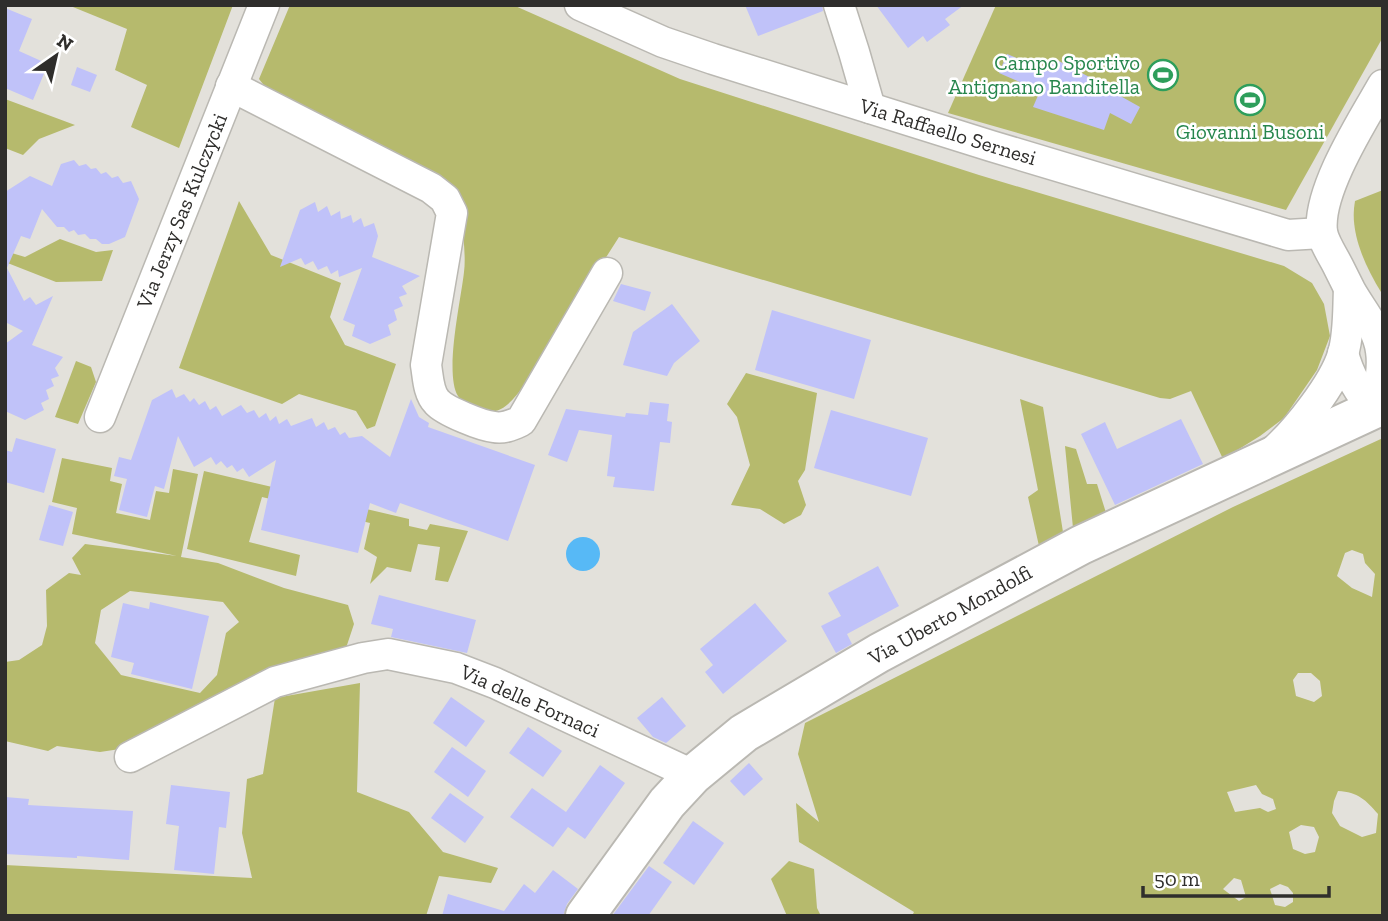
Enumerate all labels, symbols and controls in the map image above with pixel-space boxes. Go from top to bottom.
north arrow [21,21,91,91]
text: N [53,29,78,56]
place label: Campo Sportivo Antignano Banditella [948,50,1140,99]
sports icon: Campo Sportivo Antignano Banditella [1146,58,1180,92]
sports icon: Giovanni Busoni [1233,83,1267,117]
street label: Via Raffaello Sernesi [856,92,1040,170]
street label: Via Jerzy Sas Kulczycki [131,109,232,313]
place label: Giovanni Busoni [1176,119,1324,144]
street label: Via Uberto Mondolfi [863,559,1036,670]
street label: Via delle Fornaci [456,658,604,742]
scale bar [1143,855,1328,899]
text: 50 m [1154,866,1200,891]

